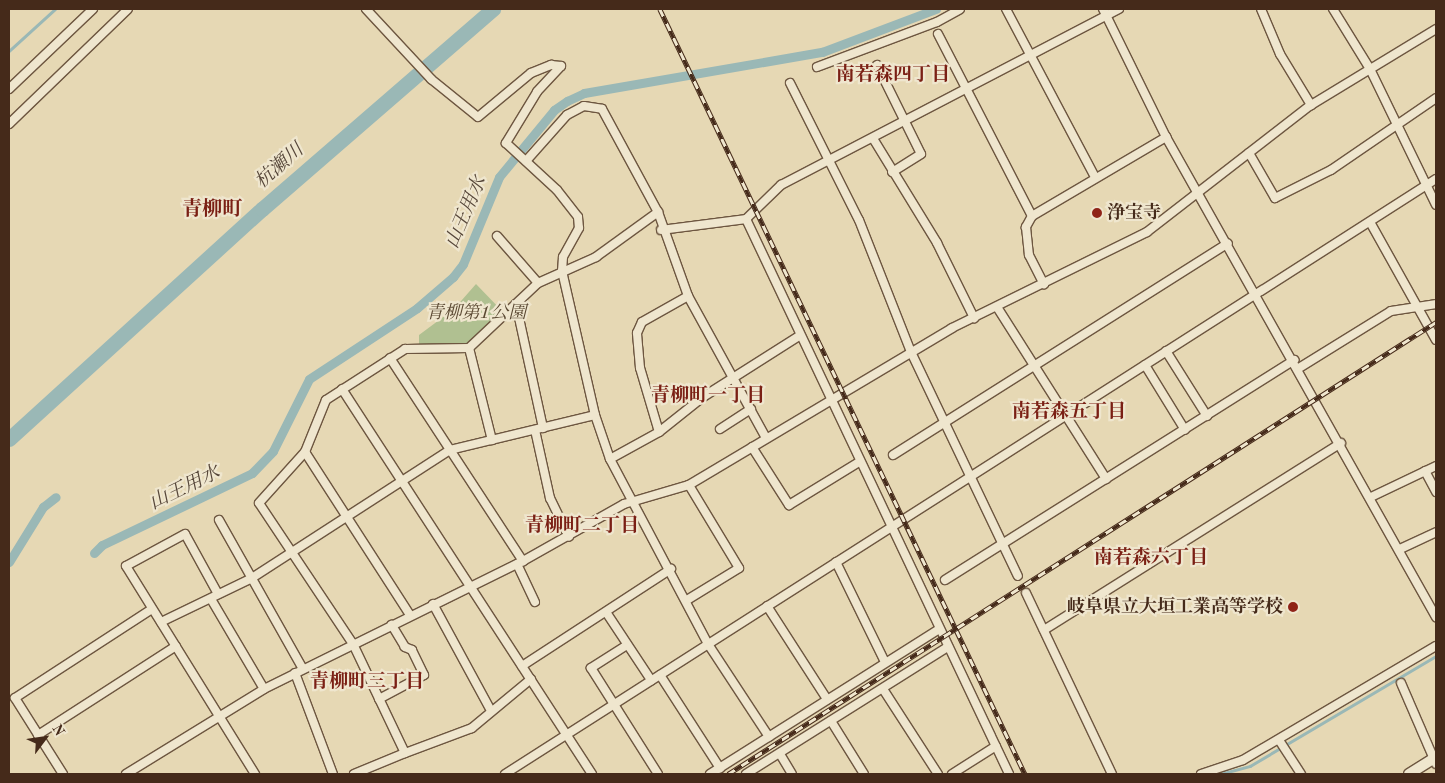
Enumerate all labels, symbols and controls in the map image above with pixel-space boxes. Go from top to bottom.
district label: 南若森四丁目 [836,65,950,87]
water label: 杭瀬川 [251,140,309,194]
water label: 山王用水 [442,174,492,252]
district label: 青柳町 [182,198,242,222]
place label: 浄宝寺 [1107,202,1161,224]
marker: 浄宝寺 [1091,207,1103,219]
park label: 青柳第1公園 [426,302,526,324]
district label: 青柳町一丁目 [651,386,765,408]
district label: 南若森五丁目 [1012,402,1126,424]
water label: 山王用水 [146,462,224,516]
district label: 青柳町二丁目 [525,516,639,538]
district label: 南若森六丁目 [1094,548,1208,570]
place label: 岐阜県立大垣工業高等学校 [1067,596,1283,618]
marker: 岐阜県立大垣工業高等学校 [1287,601,1299,613]
district label: 青柳町三丁目 [310,672,424,694]
north arrow [20,713,70,763]
text: N [49,722,67,738]

